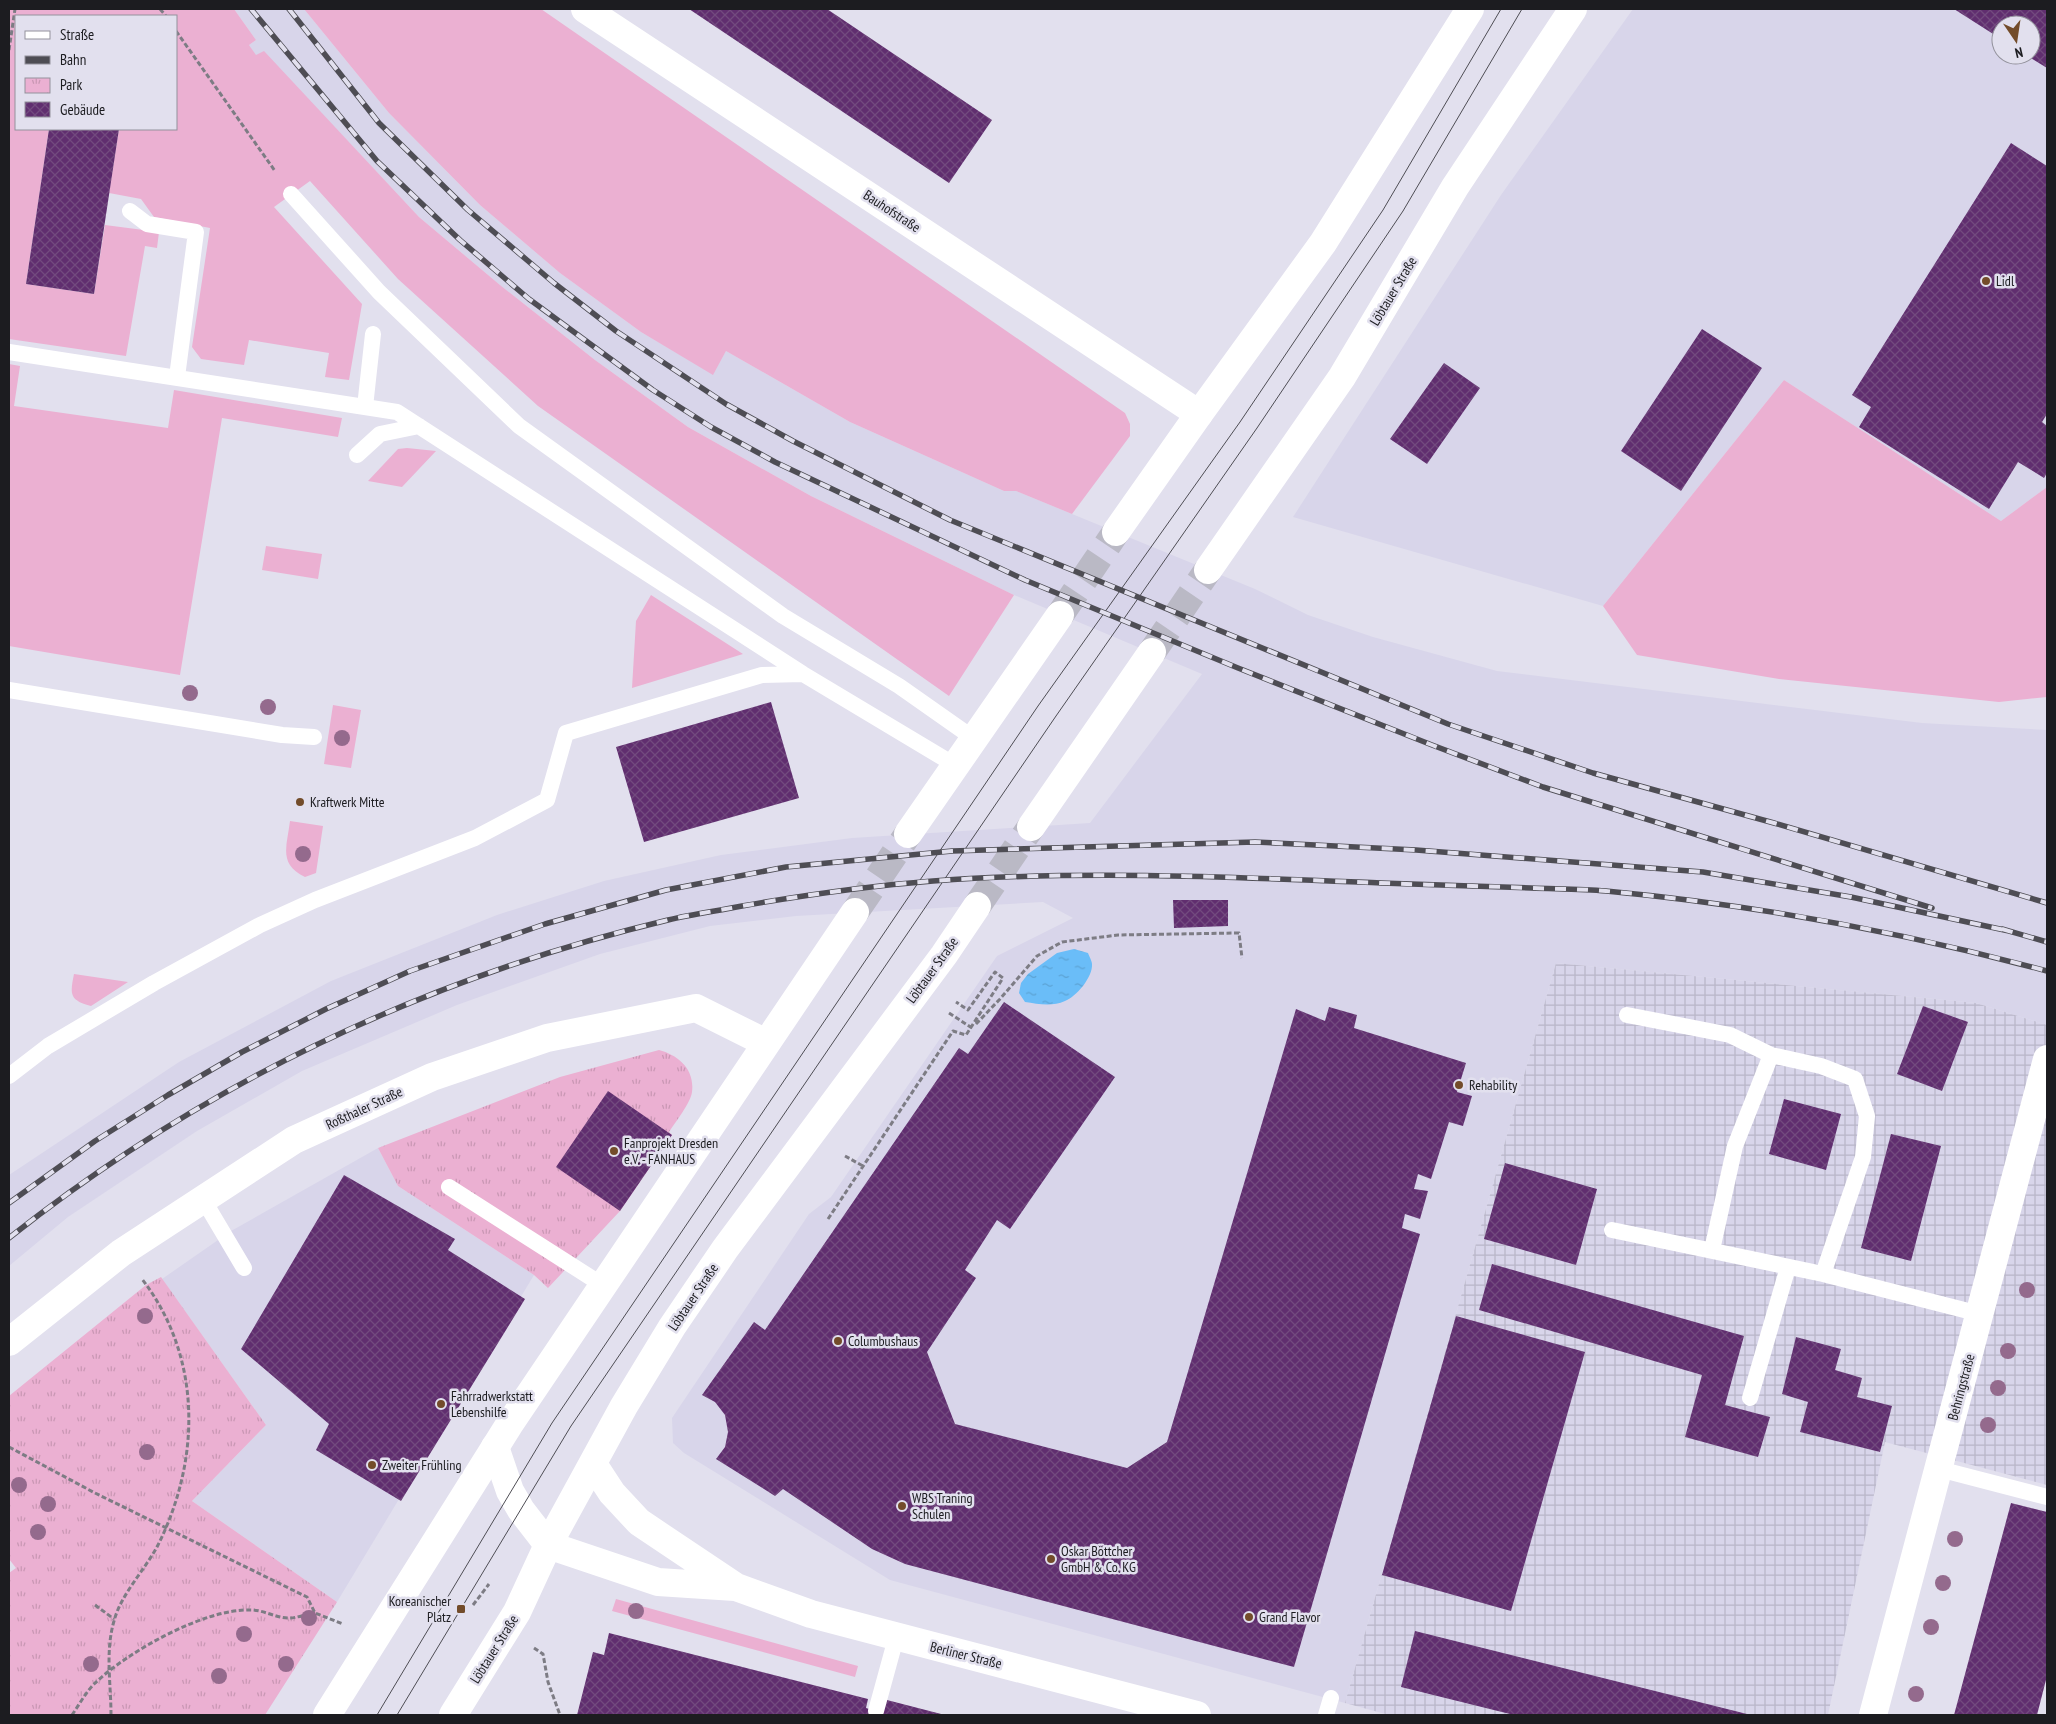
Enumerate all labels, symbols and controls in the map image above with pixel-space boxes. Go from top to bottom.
legend [15,15,178,130]
north arrow [1991,15,2041,65]
text: Straße [60,25,94,44]
text: N [2013,43,2025,62]
text: Bahn [60,50,86,69]
text: Park [60,75,82,94]
text: Gebäude [60,100,105,119]
street label: Bauhofstraße [860,186,924,236]
street label: Löbtauer Straße [1365,253,1421,329]
place label: Lidl [1996,272,2015,290]
marker: Lidl [1980,275,1992,287]
place label: Kraftwerk Mitte [310,793,385,811]
marker: Kraftwerk Mitte [294,796,306,808]
street label: Löbtauer Straße [902,933,962,1007]
place label: Rehability [1469,1076,1518,1094]
marker: Rehability [1453,1079,1465,1091]
street label: Roßthaler Straße [323,1082,405,1134]
place label: Fanprojekt Dresden e.V. - FANHAUS [624,1134,718,1168]
marker: Fanprojekt Dresden e.V. - FANHAUS [608,1145,620,1157]
street label: Löbtauer Straße [664,1260,722,1334]
place label: Columbushaus [848,1332,918,1350]
marker: Columbushaus [832,1335,844,1347]
street label: Behringstraße [1943,1352,1979,1422]
place label: Fahrradwerkstatt Lebenshilfe [451,1387,533,1421]
marker: Fahrradwerkstatt Lebenshilfe [435,1398,447,1410]
place label: Zweiter Frühling [382,1456,461,1474]
marker: Zweiter Frühling [366,1459,378,1471]
place label: WBS Traning Schulen [912,1489,972,1523]
marker: WBS Traning Schulen [896,1500,908,1512]
place label: Oskar Böttcher GmbH & Co. KG [1061,1542,1136,1576]
marker: Oskar Böttcher GmbH & Co. KG [1045,1553,1057,1565]
place label: Koreanischer Platz [389,1592,451,1626]
marker: Koreanischer Platz [455,1603,467,1615]
place label: Grand Flavor [1259,1608,1321,1626]
street label: Löbtauer Straße [466,1611,522,1687]
marker: Grand Flavor [1243,1611,1255,1623]
street label: Berliner Straße [928,1637,1004,1673]

